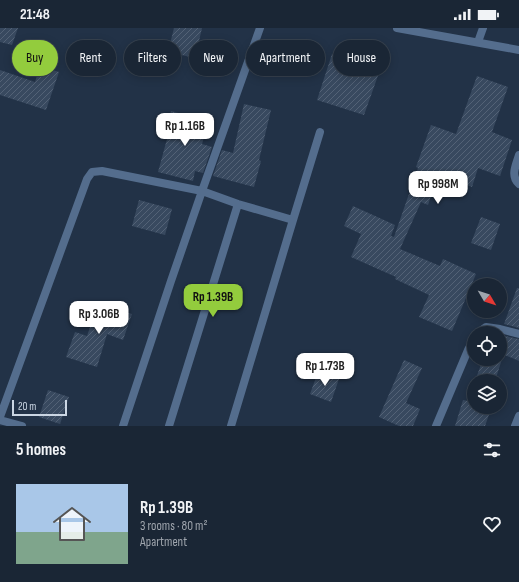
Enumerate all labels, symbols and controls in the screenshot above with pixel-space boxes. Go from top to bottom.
text: 21:48 [20,5,50,24]
chip: Buy [12,40,58,76]
chip: Rent [66,40,116,76]
chip: Filters [124,40,181,76]
chip: New [189,40,238,76]
chip: Apartment [246,40,325,76]
chip: House [333,40,390,76]
pin: Rp 1.16B [144,113,226,147]
text: Rp 1.16B [165,118,205,134]
pin: Rp 998M [401,171,475,205]
text: Rp 998M [418,176,458,192]
north arrow [467,278,507,318]
map controls [467,278,507,414]
pin: Rp 1.39B [172,284,254,318]
text: Rp 1.39B [193,289,233,305]
pin: Rp 3.06B [58,301,140,335]
text: Rp 3.06B [78,306,120,322]
button: locate [467,326,507,366]
pin: Rp 1.73B [284,353,366,387]
text: Rp 1.73B [305,358,345,374]
button: layers [467,374,507,414]
scale bar [12,398,67,417]
text: 20 m [18,400,36,413]
icon: filters [481,439,503,461]
text: 5 homes [16,440,66,460]
text: Rp 1.39B [140,498,193,518]
icon: home [48,500,96,548]
icon: heart [481,513,503,535]
text: 3 rooms · 80 m² [140,518,208,534]
text: Apartment [140,534,187,550]

